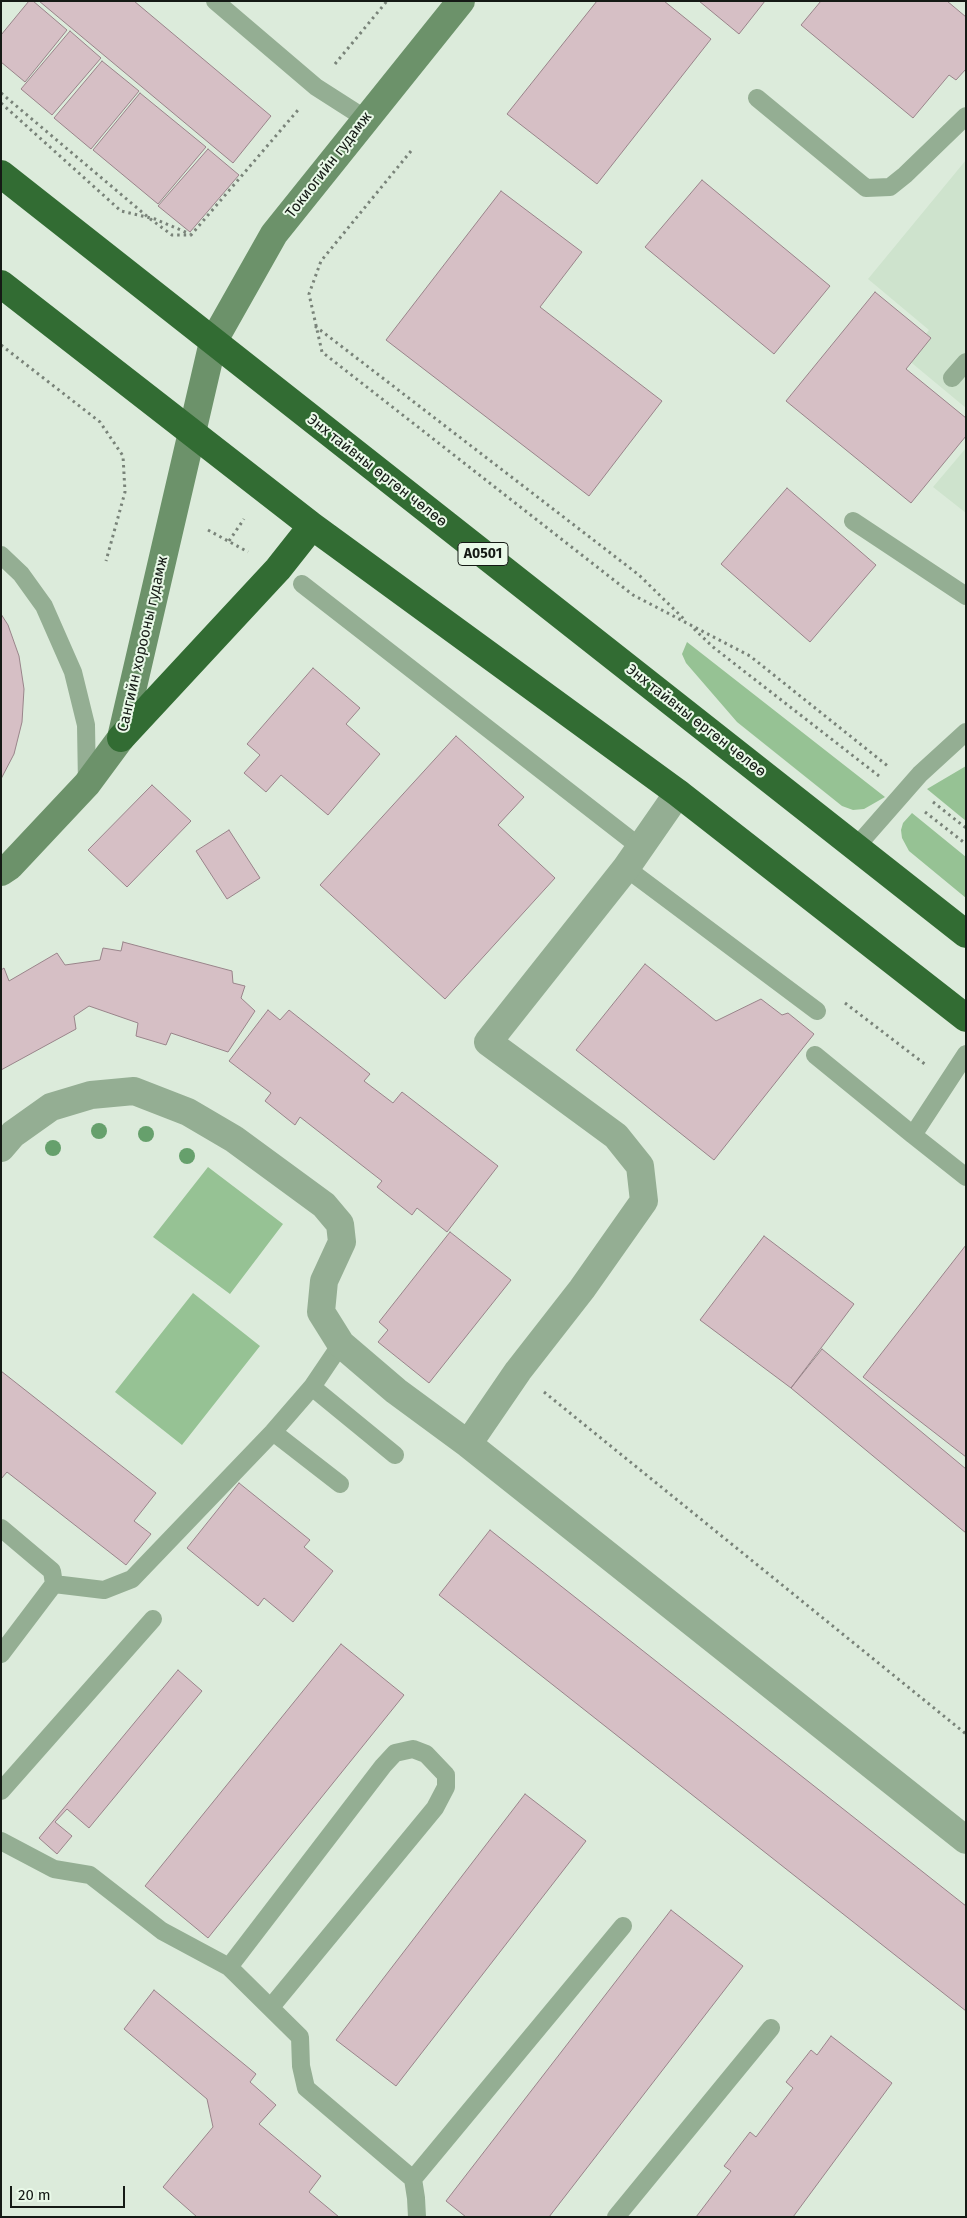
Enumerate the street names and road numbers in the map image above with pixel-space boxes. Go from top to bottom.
street label: Токиогийн гудамж [282,108,376,222]
street label: Энх тайвны өргөн чөлөө [304,411,450,531]
road number: A0501 [458,542,508,566]
street label: Сангийн хорооны гудамж [114,554,172,734]
street label: Энх тайвны өргөн чөлөө [623,661,769,781]

